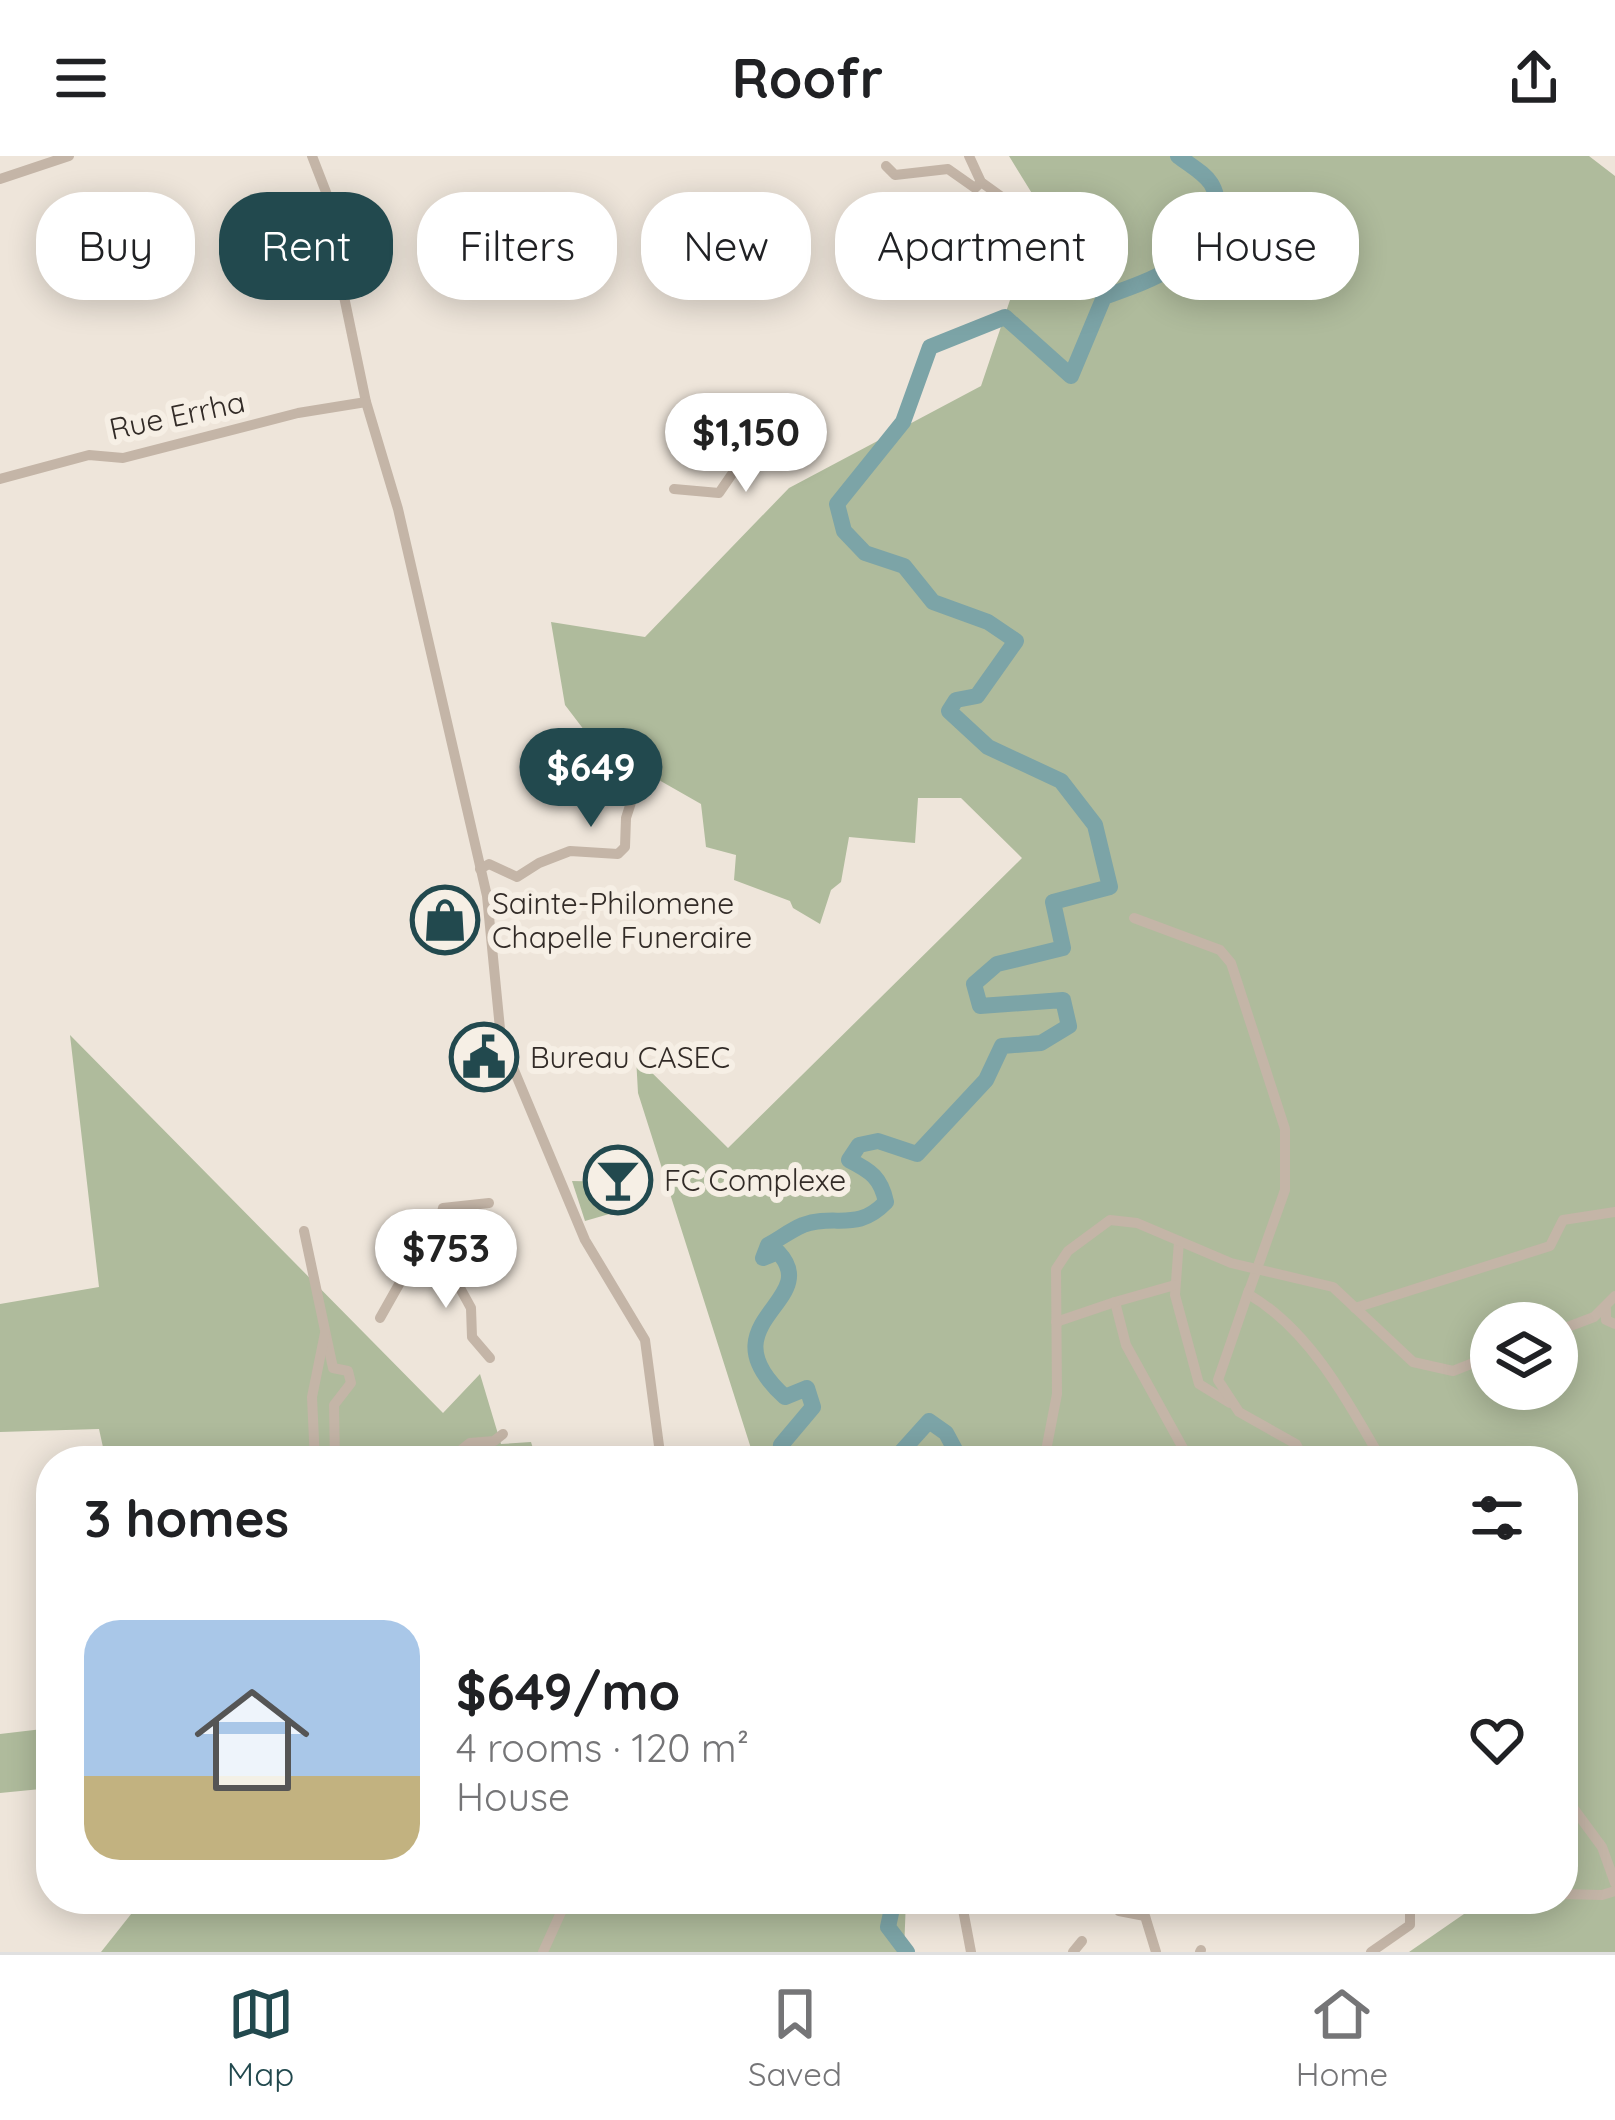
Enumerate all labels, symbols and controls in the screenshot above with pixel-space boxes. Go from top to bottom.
text: Roofr [732,44,883,112]
icon: menu [48,45,114,111]
icon: share [1501,45,1567,111]
chip: Buy [36,192,195,300]
chip: Rent [219,192,393,300]
chip: Filters [417,192,617,300]
chip: New [641,192,811,300]
chip: Apartment [835,192,1128,300]
chip: House [1152,192,1359,300]
street label: Rue Errha [106,382,248,448]
pin: $1,150 [648,393,844,495]
text: $1,150 [692,407,800,456]
pin: $649 [520,728,662,830]
text: $649 [546,742,636,791]
place label: Sainte-Philomene Chapelle Funeraire [492,884,752,956]
shop icon: Sainte-Philomene Chapelle Funeraire [410,885,480,955]
public building icon: Bureau CASEC [449,1022,519,1092]
place label: Bureau CASEC [530,1038,730,1076]
bar icon: FC Complexe [583,1145,653,1215]
place label: FC Complexe [664,1161,846,1199]
pin: $753 [375,1209,517,1311]
text: $753 [402,1223,490,1272]
map controls [1470,1302,1578,1410]
button: layers [1470,1302,1578,1410]
icon: filters [1464,1485,1530,1551]
text: 3 homes [84,1486,289,1550]
text: $649/mo [456,1659,680,1723]
icon: home [180,1668,324,1812]
icon: heart [1464,1707,1530,1773]
text: 4 rooms · 120 m² [456,1723,749,1772]
text: House [456,1772,570,1821]
tab: Map [227,1981,294,2094]
tab: Saved [748,1981,842,2094]
tab: Home [1296,1981,1388,2094]

